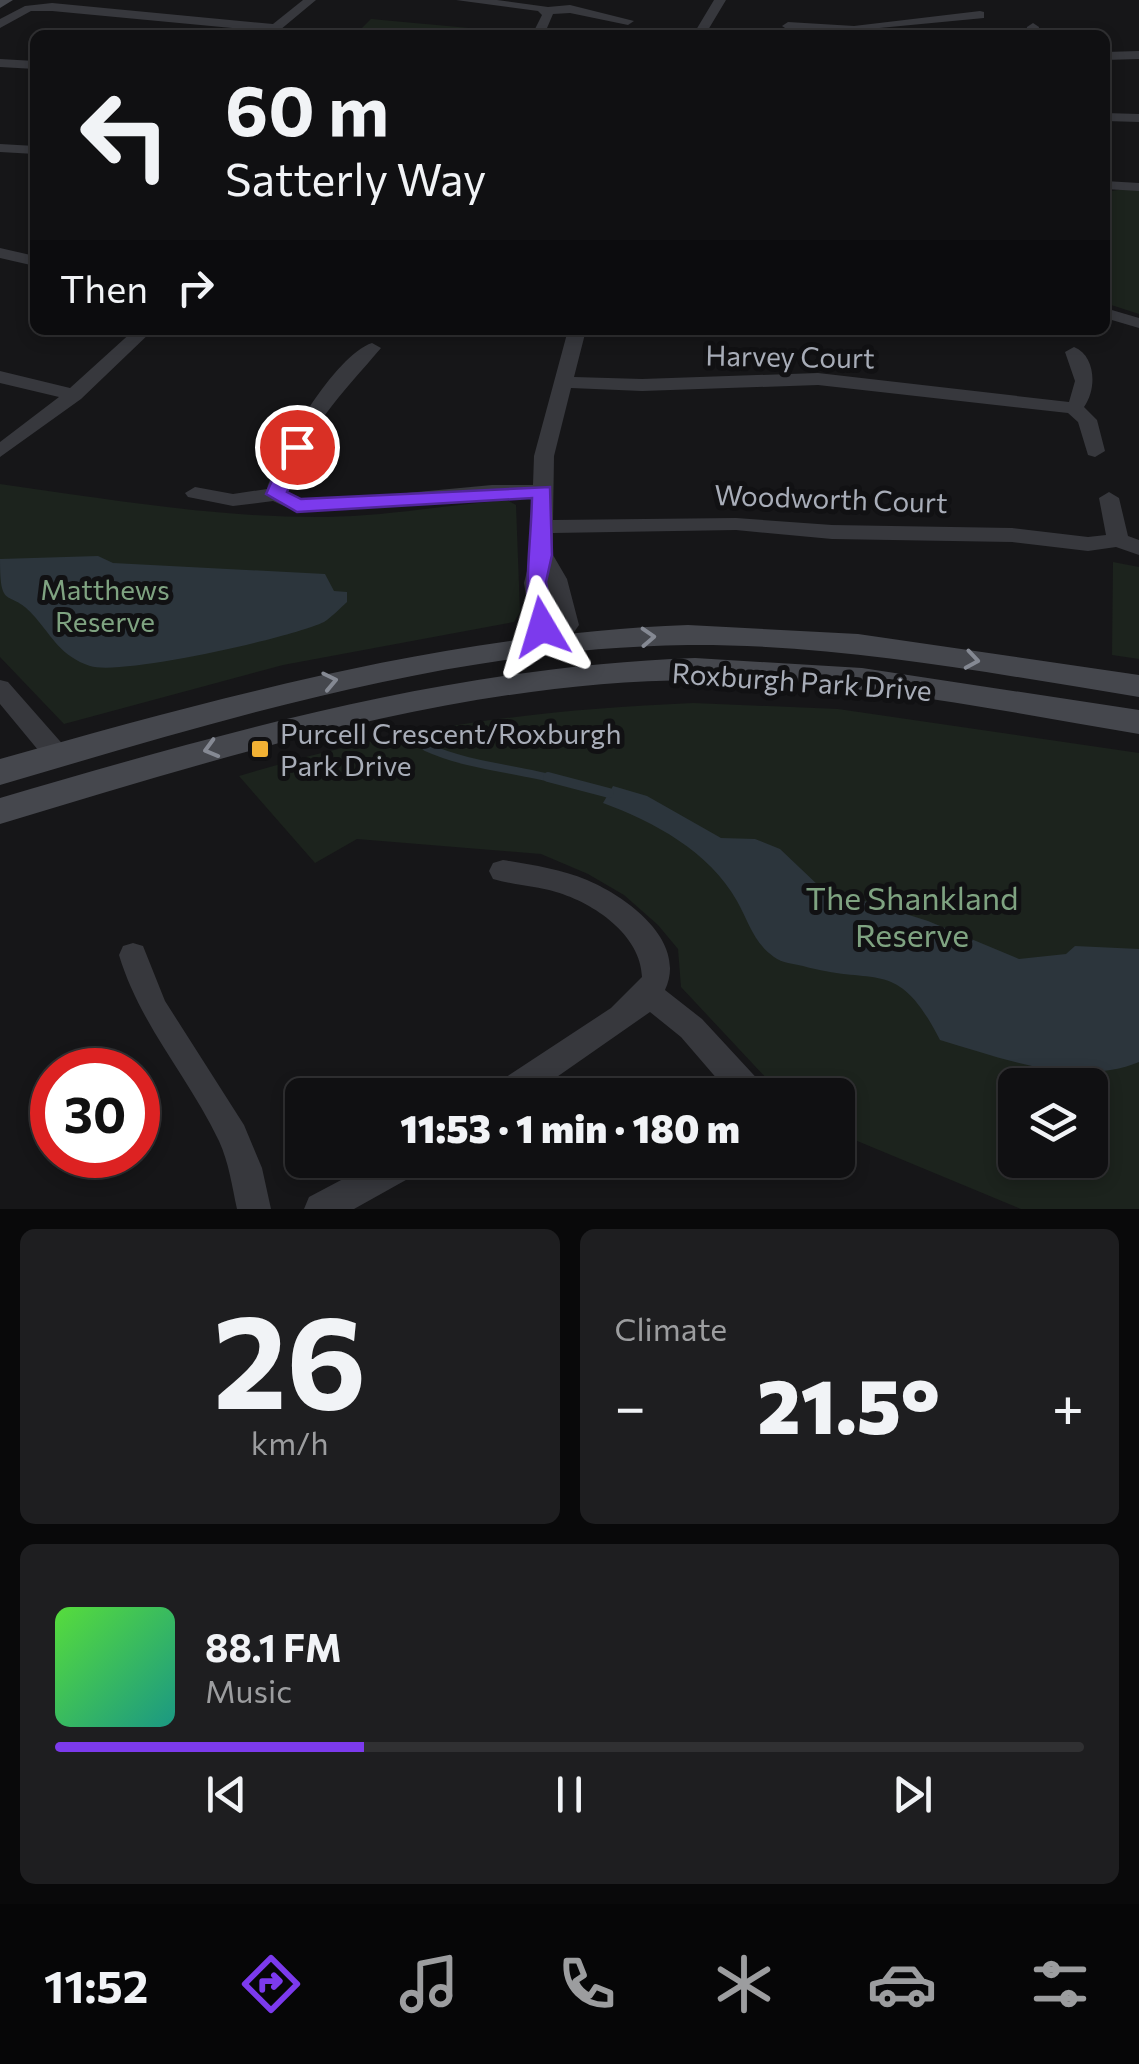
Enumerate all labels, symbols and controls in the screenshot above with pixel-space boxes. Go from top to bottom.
text: 60 m [225,65,389,150]
icon: left [60,70,190,200]
text: Satterly Way [225,150,486,205]
icon: right [168,260,223,315]
text: Then [60,264,148,311]
street label: Harvey Court [705,338,875,374]
pin [255,405,340,490]
icon: arrive [270,420,325,475]
street label: Woodworth Court [714,477,948,519]
park label: Matthews Reserve [40,572,170,638]
position arrow [490,575,594,679]
one-way arrow [641,627,657,648]
one-way arrow [963,649,980,670]
street label: Roxburgh Park Drive [671,655,933,707]
one-way arrow [321,671,338,692]
place label: Purcell Crescent/Roxburgh Park Drive [280,716,622,782]
one-way arrow [203,737,220,758]
marker: Purcell Crescent/Roxburgh Park Drive [249,738,271,760]
park label: The Shankland Reserve [805,877,1019,954]
speed limit sign: 30 [30,1048,160,1178]
map controls [998,1068,1108,1178]
button: layers [998,1068,1108,1178]
text: 11:53 · 1 min · 180 m [400,1104,740,1151]
text: 26 [213,1277,366,1436]
text: Climate [615,1308,727,1348]
text: 21.5° [757,1358,940,1449]
text: − [615,1371,646,1438]
text: + [1052,1371,1084,1438]
text: km/h [251,1422,329,1462]
text: 88.1 FM [205,1623,342,1670]
text: Music [205,1670,292,1710]
icon: previous [199,1767,254,1822]
icon: pause [542,1767,597,1822]
icon: next [885,1767,940,1822]
icon: directions [236,1949,306,2019]
icon: music [394,1949,464,2019]
icon: phone [552,1949,622,2019]
icon: climate [709,1949,779,2019]
icon: car [867,1949,937,2019]
icon: filters [1025,1949,1095,2019]
text: 11:52 [44,1957,148,2012]

